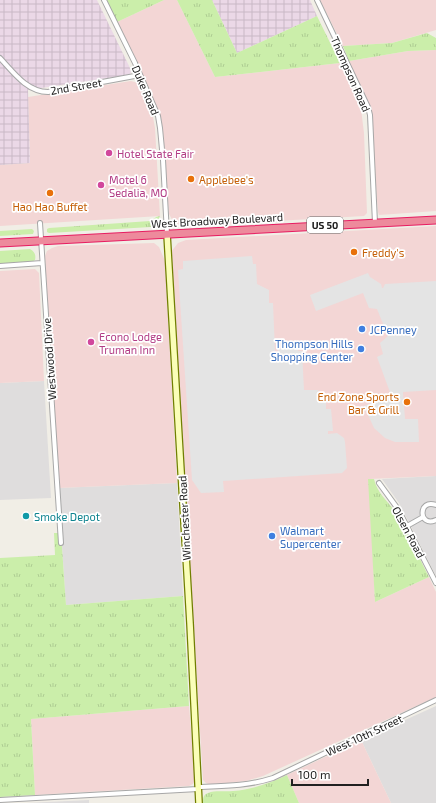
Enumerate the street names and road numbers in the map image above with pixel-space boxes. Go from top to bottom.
street label: Thompson Road [329,34,373,114]
street label: Duke Road [130,63,162,117]
street label: 2nd Street [49,75,103,97]
street label: West Broadway Boulevard [151,210,283,230]
road number: US 50 [307,217,343,233]
street label: Westwood Drive [40,317,58,401]
street label: Winchester Road [175,475,193,561]
street label: Olsen Road [390,504,428,560]
street label: West 10th Street [324,712,404,758]

